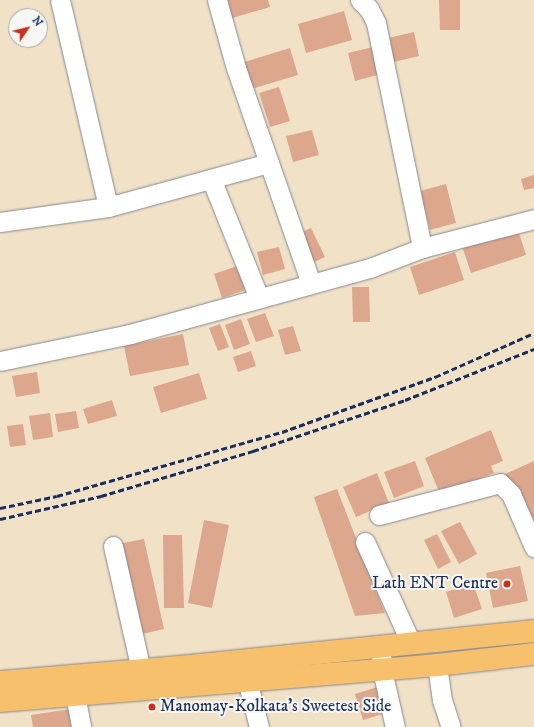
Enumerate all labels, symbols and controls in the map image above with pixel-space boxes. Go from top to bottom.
north arrow [8,8,48,48]
text: N [29,14,45,29]
place label: Lath ENT Centre [372,574,498,594]
marker: Lath ENT Centre [501,578,513,590]
place label: Manomay-Kolkata’s Sweetest Side [160,697,391,717]
marker: Manomay-Kolkata’s Sweetest Side [147,702,157,712]

